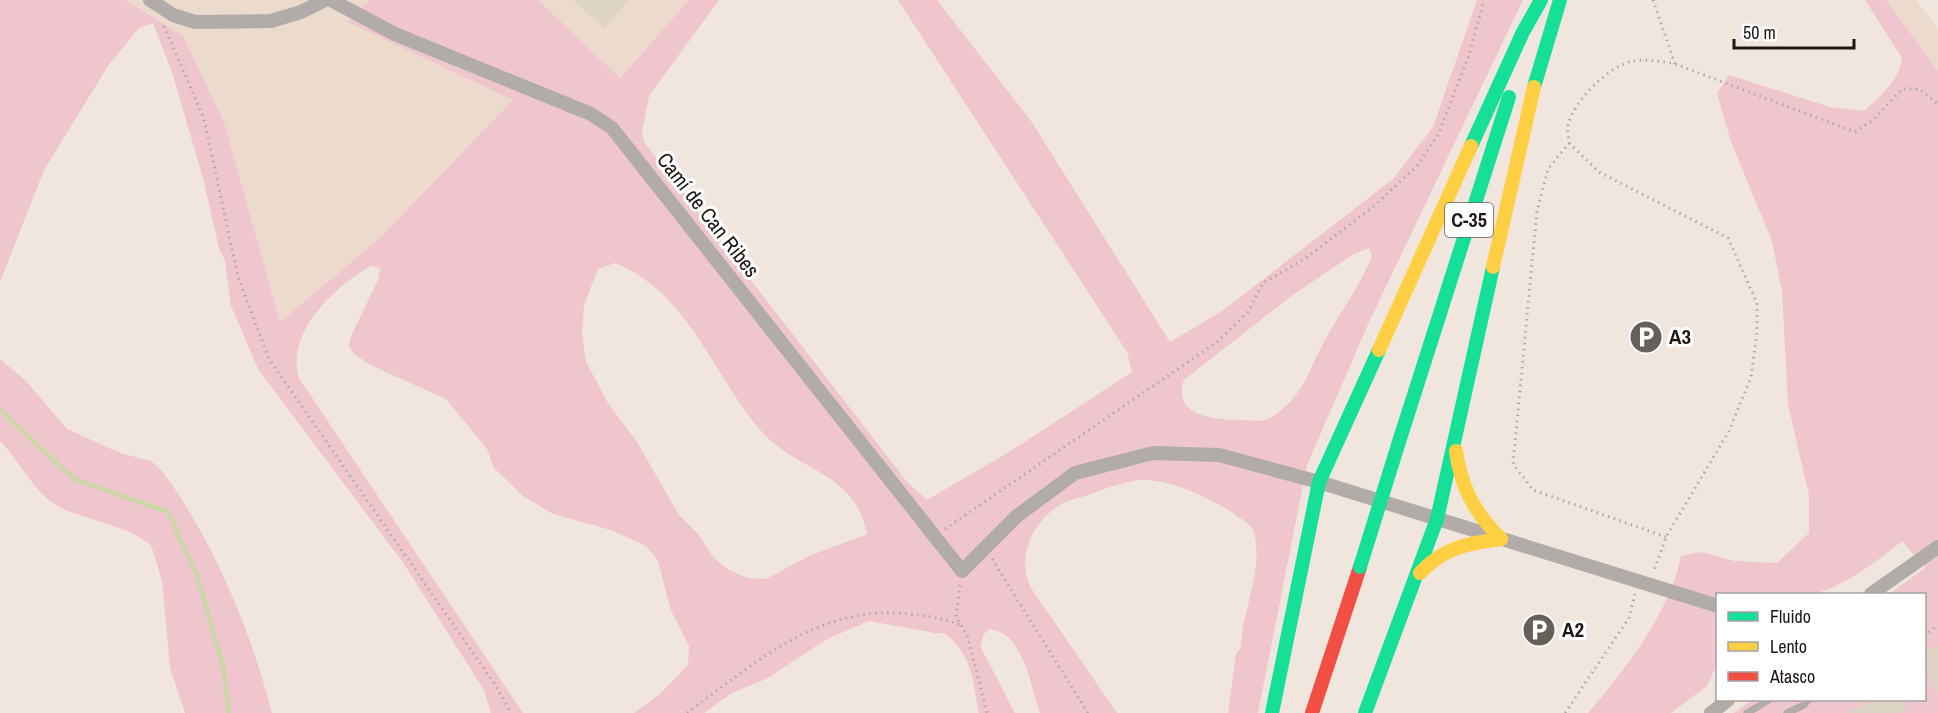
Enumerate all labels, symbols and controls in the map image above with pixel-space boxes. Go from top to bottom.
scale bar [1734,12,1854,50]
text: 50 m [1743,20,1776,45]
street label: Camí de Can Ribes [650,146,766,283]
road number: C-35 [1445,203,1493,237]
parking icon: A3 [1628,319,1664,355]
place label: A3 [1669,322,1691,351]
legend [1716,593,1926,701]
text: Fluido [1770,604,1811,629]
parking icon: A2 [1521,612,1557,648]
place label: A2 [1562,615,1584,644]
text: Lento [1770,634,1807,659]
text: Atasco [1769,664,1815,689]

